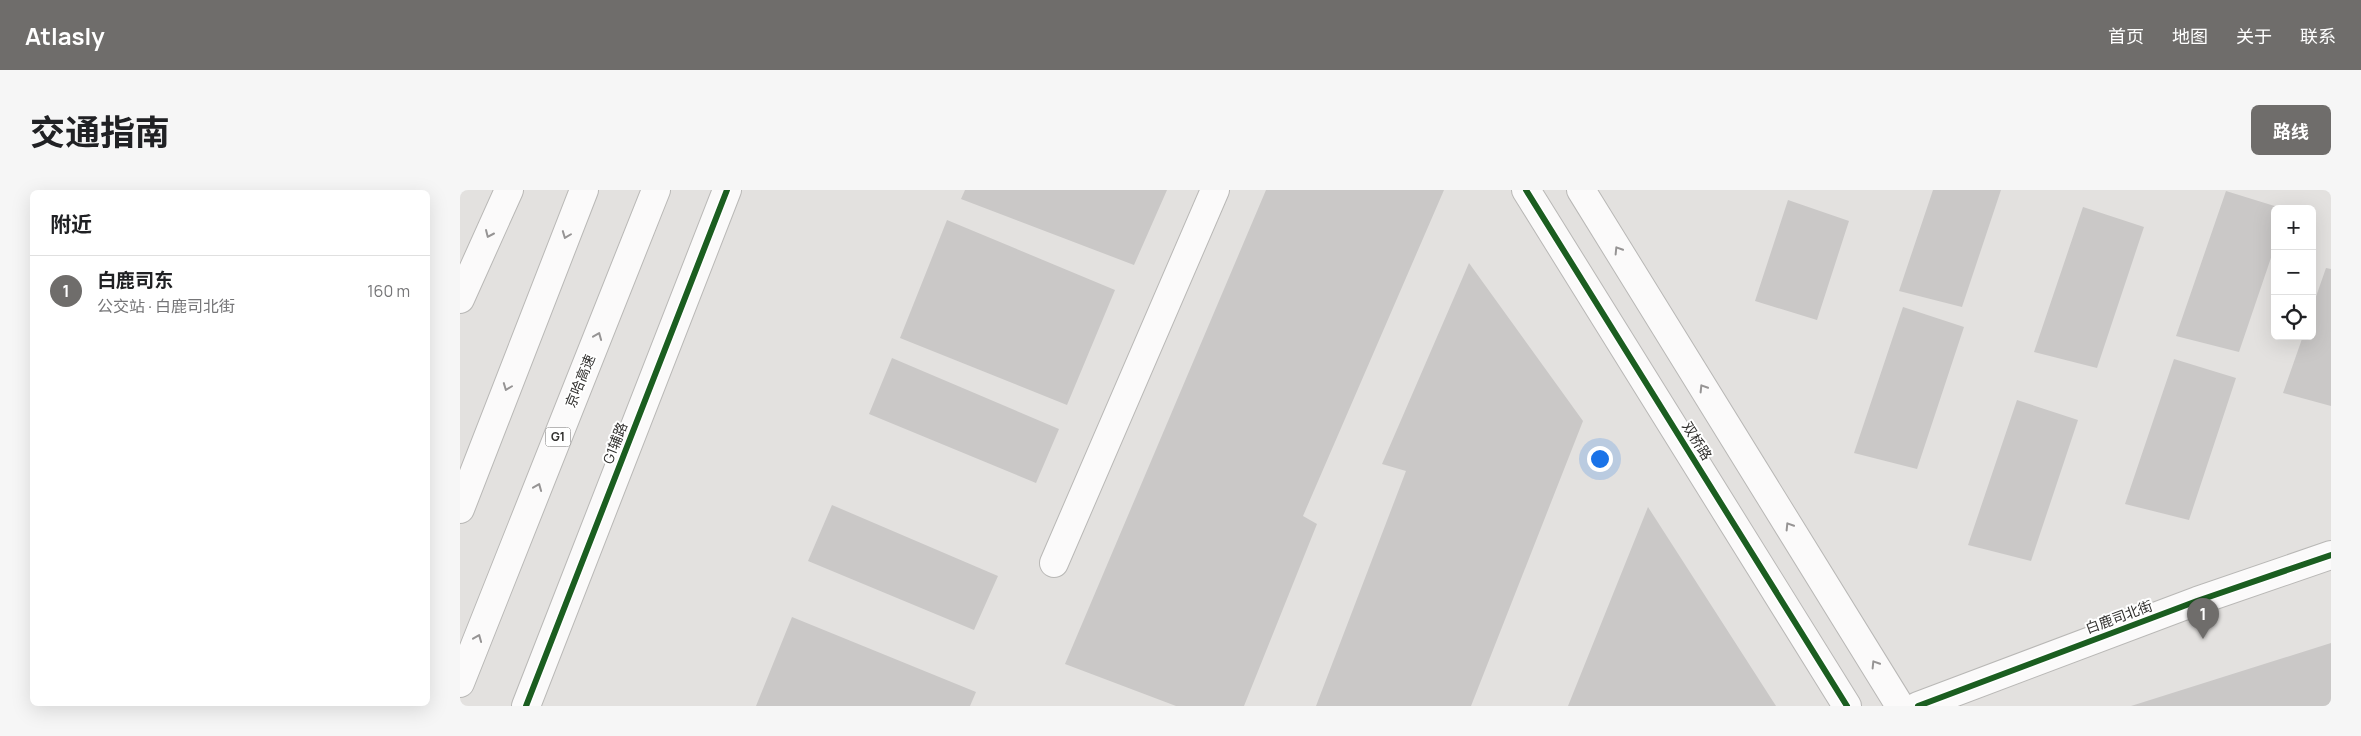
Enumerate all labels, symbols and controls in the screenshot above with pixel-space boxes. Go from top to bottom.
text: Atlasly [25,19,105,52]
text: 首页 [2108,24,2144,48]
text: 地图 [2172,24,2208,48]
text: 关于 [2236,24,2272,48]
text: 联系 [2300,24,2336,48]
button: 路线 [2251,105,2331,155]
text: 交通指南 [30,108,170,156]
map controls [2271,205,2316,340]
button: + [2271,205,2316,250]
text: 附近 [50,210,92,238]
one-way arrow [485,229,496,238]
one-way arrow [562,231,572,239]
one-way arrow [1614,246,1624,255]
button: − [2271,250,2316,295]
text: 白鹿司东 [97,267,173,293]
text: 1 [62,280,70,302]
text: 160 m [367,280,410,302]
text: 公交站 · 白鹿司北街 [97,295,235,317]
button: locate [2271,295,2316,340]
one-way arrow [591,332,602,341]
street label: 京哈高速 [560,351,599,410]
one-way arrow [503,382,514,391]
one-way arrow [1700,385,1710,394]
street label: 双桥路 [1678,418,1717,464]
street label: G1辅路 [598,419,631,466]
road number: G1 [546,428,570,446]
your location [1587,446,1613,472]
one-way arrow [532,483,542,492]
one-way arrow [1786,523,1795,532]
street label: 白鹿司北街 [2083,596,2155,637]
pin: 1 [2187,598,2219,639]
one-way arrow [472,634,482,643]
one-way arrow [1871,661,1881,670]

